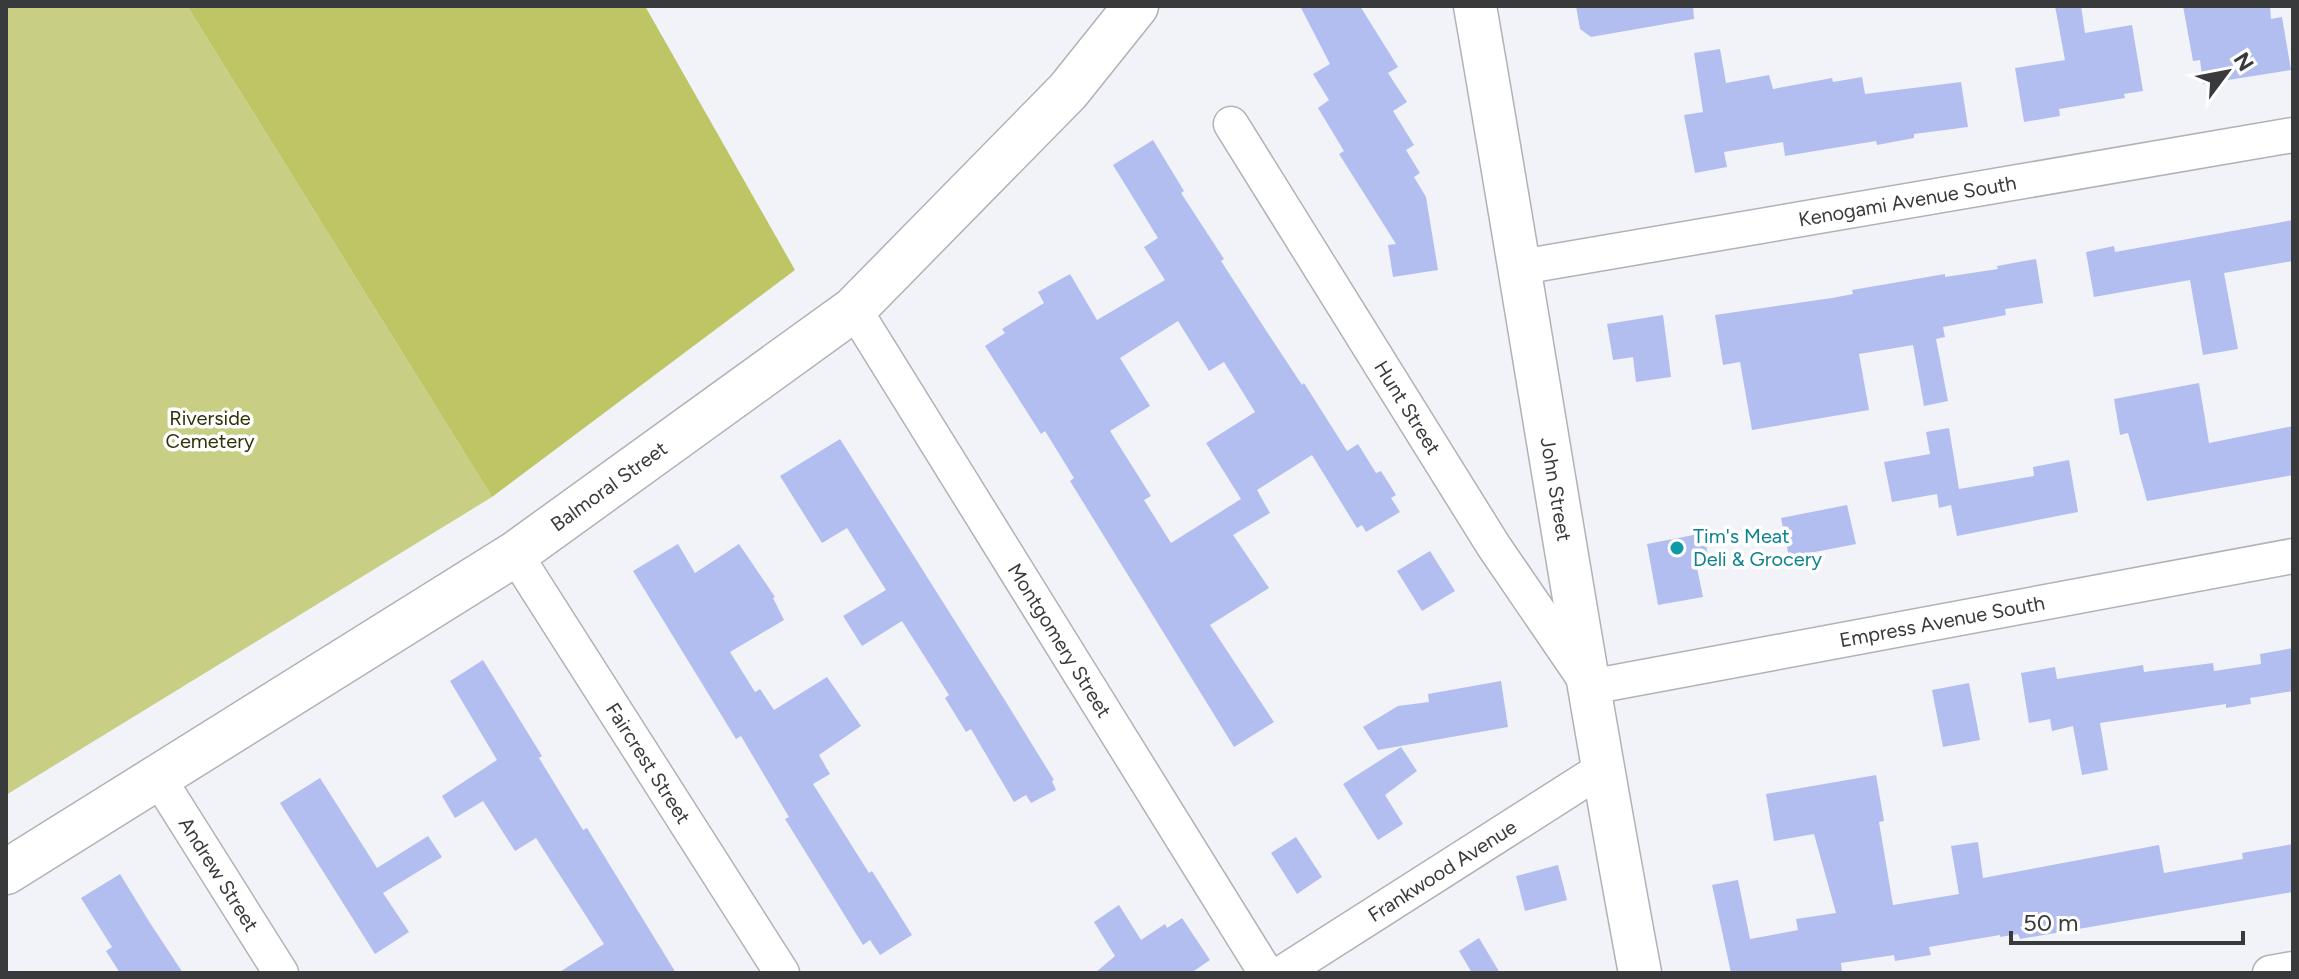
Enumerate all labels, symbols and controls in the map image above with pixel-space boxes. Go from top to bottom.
north arrow [2187,32,2267,112]
text: N [2228,47,2259,76]
street label: Kenogami Avenue South [1797,171,2018,231]
street label: Hunt Street [1369,356,1446,459]
park label: Riverside Cemetery [166,406,255,453]
street label: John Street [1535,435,1576,543]
street label: Balmoral Street [546,436,672,536]
place label: Tim's Meat Deli & Grocery [1693,524,1823,571]
marker: Tim's Meat Deli & Grocery [1668,539,1686,557]
street label: Montgomery Street [1003,559,1116,722]
street label: Empress Avenue South [1837,591,2047,652]
street label: Faircrest Street [601,698,696,828]
street label: Andrew Street [174,813,264,936]
street label: Frankwood Avenue [1363,815,1521,927]
scale bar [2011,895,2243,945]
text: 50 m [2023,908,2079,937]

